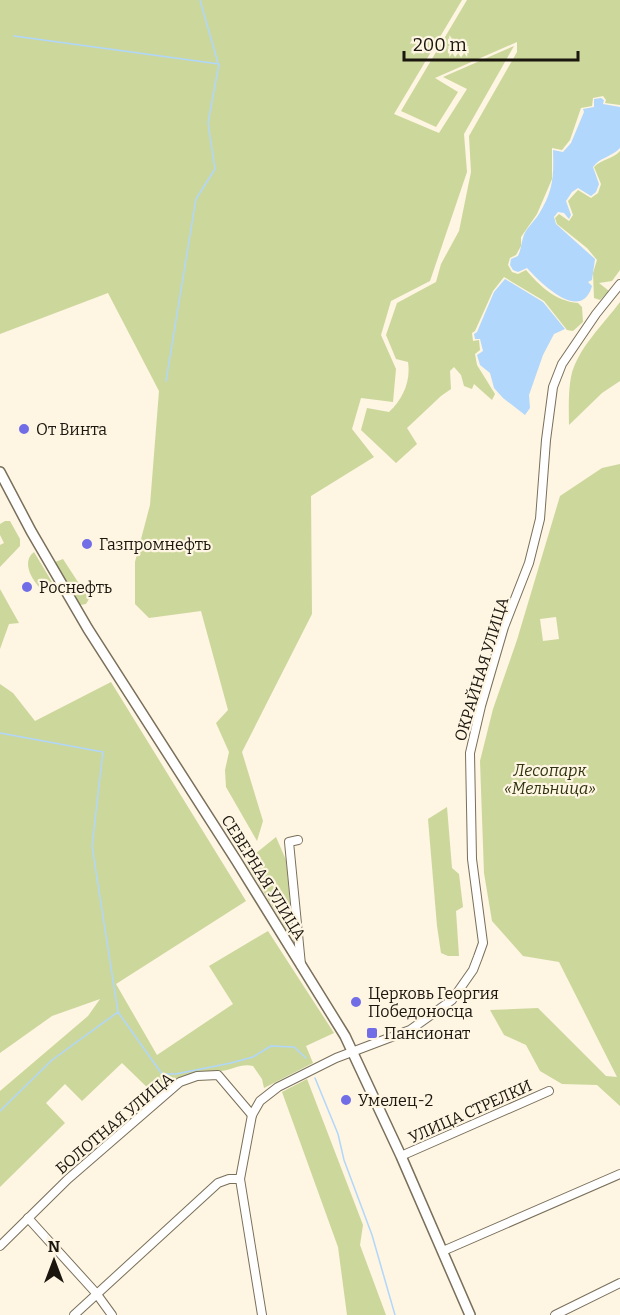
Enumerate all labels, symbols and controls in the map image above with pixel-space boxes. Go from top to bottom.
scale bar [404,24,578,62]
text: 200 m [413,34,467,56]
place label: От Винта [36,420,107,439]
marker: От Винта [17,422,31,436]
place label: Газпромнефть [99,535,211,554]
marker: Газпромнефть [80,537,94,551]
place label: Роснефть [39,578,112,597]
marker: Роснефть [20,580,34,594]
street label: ОКРАЙНАЯ УЛИЦА [450,594,513,743]
park label: Лесопарк «Мельница» [504,761,596,798]
street label: СЕВЕРНАЯ УЛИЦА [217,811,310,944]
place label: Церковь Георгия Победоносца [368,984,499,1021]
marker: Церковь Георгия Победоносца [349,995,363,1009]
place label: Пансионат [384,1024,470,1043]
marker: Пансионат [365,1026,379,1040]
street label: БОЛОТНАЯ УЛИЦА [52,1068,177,1178]
street label: УЛИЦА СТРЕЛКИ [406,1076,535,1147]
place label: Умелец-2 [358,1091,433,1110]
marker: Умелец-2 [339,1093,353,1107]
north arrow [24,1231,84,1291]
text: N [48,1237,60,1256]

